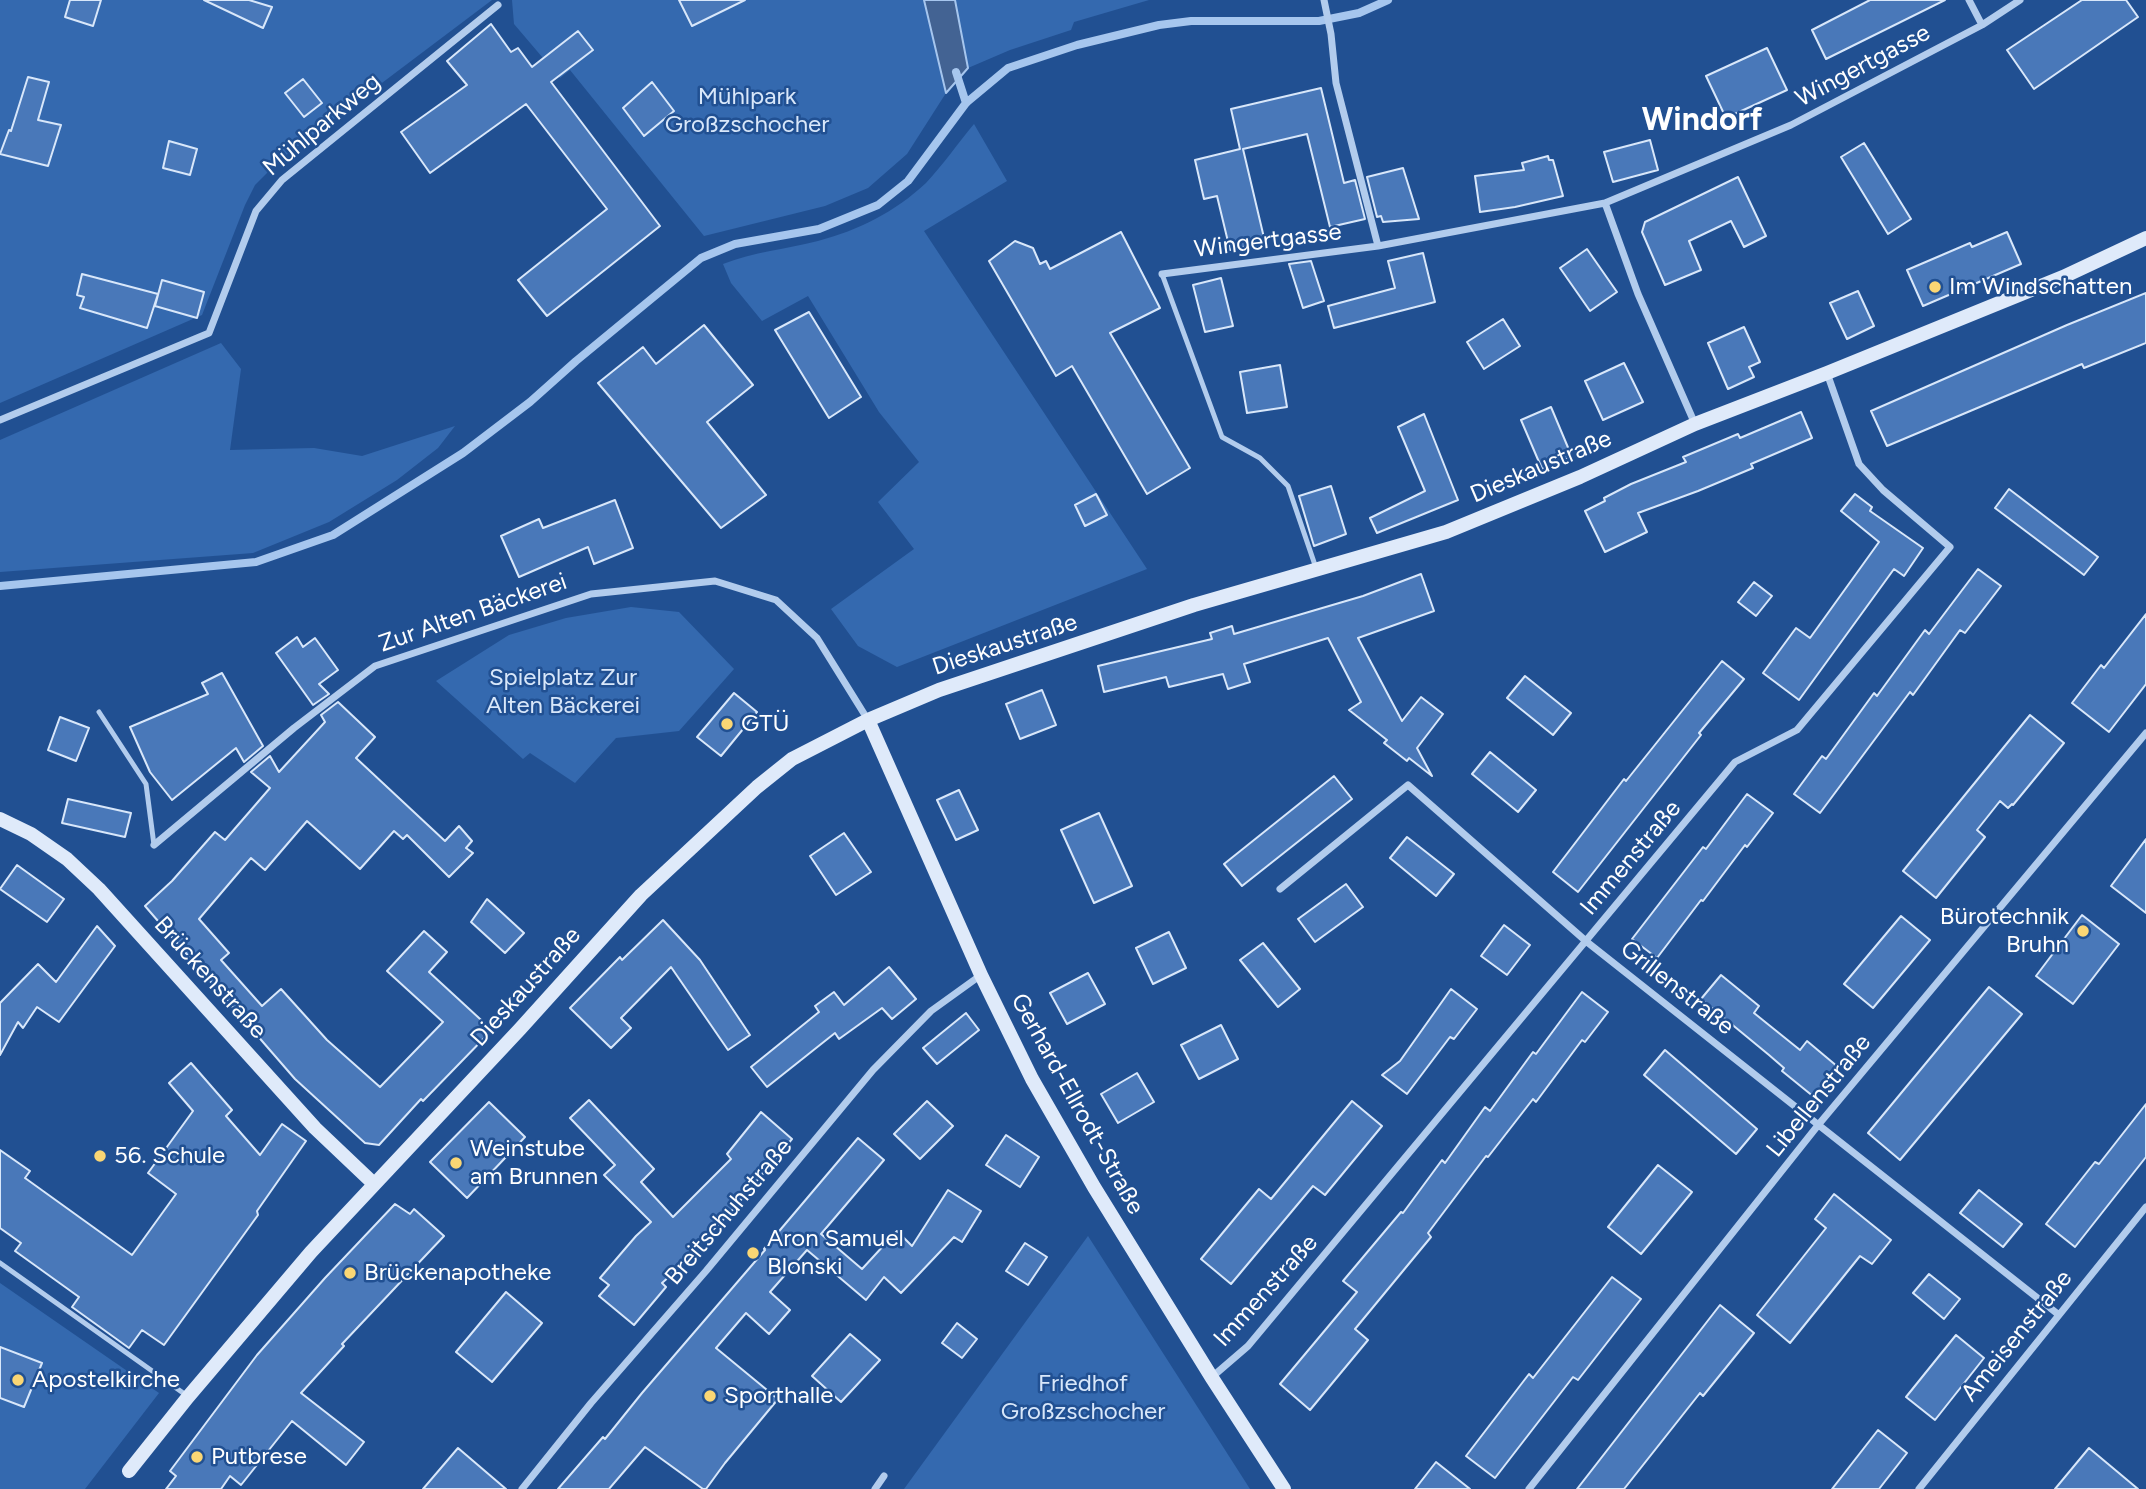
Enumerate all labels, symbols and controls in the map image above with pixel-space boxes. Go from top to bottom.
street label: Wingertgasse [1791,19,1935,113]
street label: Mühlparkweg [257,68,387,182]
park label: Mühlpark Großzschocher [665,83,829,139]
district label: Windorf [1642,102,1762,140]
street label: Wingertgasse [1193,218,1343,264]
place label: Im Windschatten [1949,273,2132,301]
marker: Im Windschatten [1927,279,1943,295]
street label: Dieskaustraße [1466,424,1616,510]
street label: Zur Alten Bäckerei [375,567,571,659]
street label: Dieskaustraße [929,608,1081,682]
park label: Spielplatz Zur Alten Bäckerei [486,664,640,720]
place label: GTÜ [741,710,789,738]
marker: GTÜ [719,716,735,732]
street label: Immenstraße [1575,795,1687,921]
place label: Bürotechnik Bruhn [1940,903,2069,959]
street label: Brückenstraße [148,911,272,1045]
street label: Dieskaustraße [465,921,587,1053]
marker: Bürotechnik Bruhn [2075,923,2091,939]
street label: Grillenstraße [1614,935,1740,1041]
street label: Gerhard-Ellrodt-Straße [1004,989,1150,1219]
street label: Libellenstraße [1761,1029,1877,1163]
street label: Breitschuhstraße [659,1133,799,1291]
place label: Weinstube am Brunnen [470,1135,598,1191]
place label: 56. Schule [114,1142,225,1170]
marker: 56. Schule [92,1148,108,1164]
marker: Weinstube am Brunnen [448,1155,464,1171]
place label: Aron Samuel Blonski [767,1225,904,1281]
street label: Immenstraße [1208,1229,1324,1353]
marker: Aron Samuel Blonski [745,1245,761,1261]
place label: Brückenapotheke [364,1259,551,1287]
marker: Brückenapotheke [342,1265,358,1281]
street label: Ameisenstraße [1955,1265,2079,1407]
place label: Apostelkirche [32,1366,180,1394]
park label: Friedhof Großzschocher [1001,1370,1165,1426]
marker: Apostelkirche [10,1372,26,1388]
place label: Sporthalle [724,1382,833,1410]
marker: Sporthalle [702,1388,718,1404]
place label: Putbrese [211,1443,307,1471]
marker: Putbrese [189,1449,205,1465]

